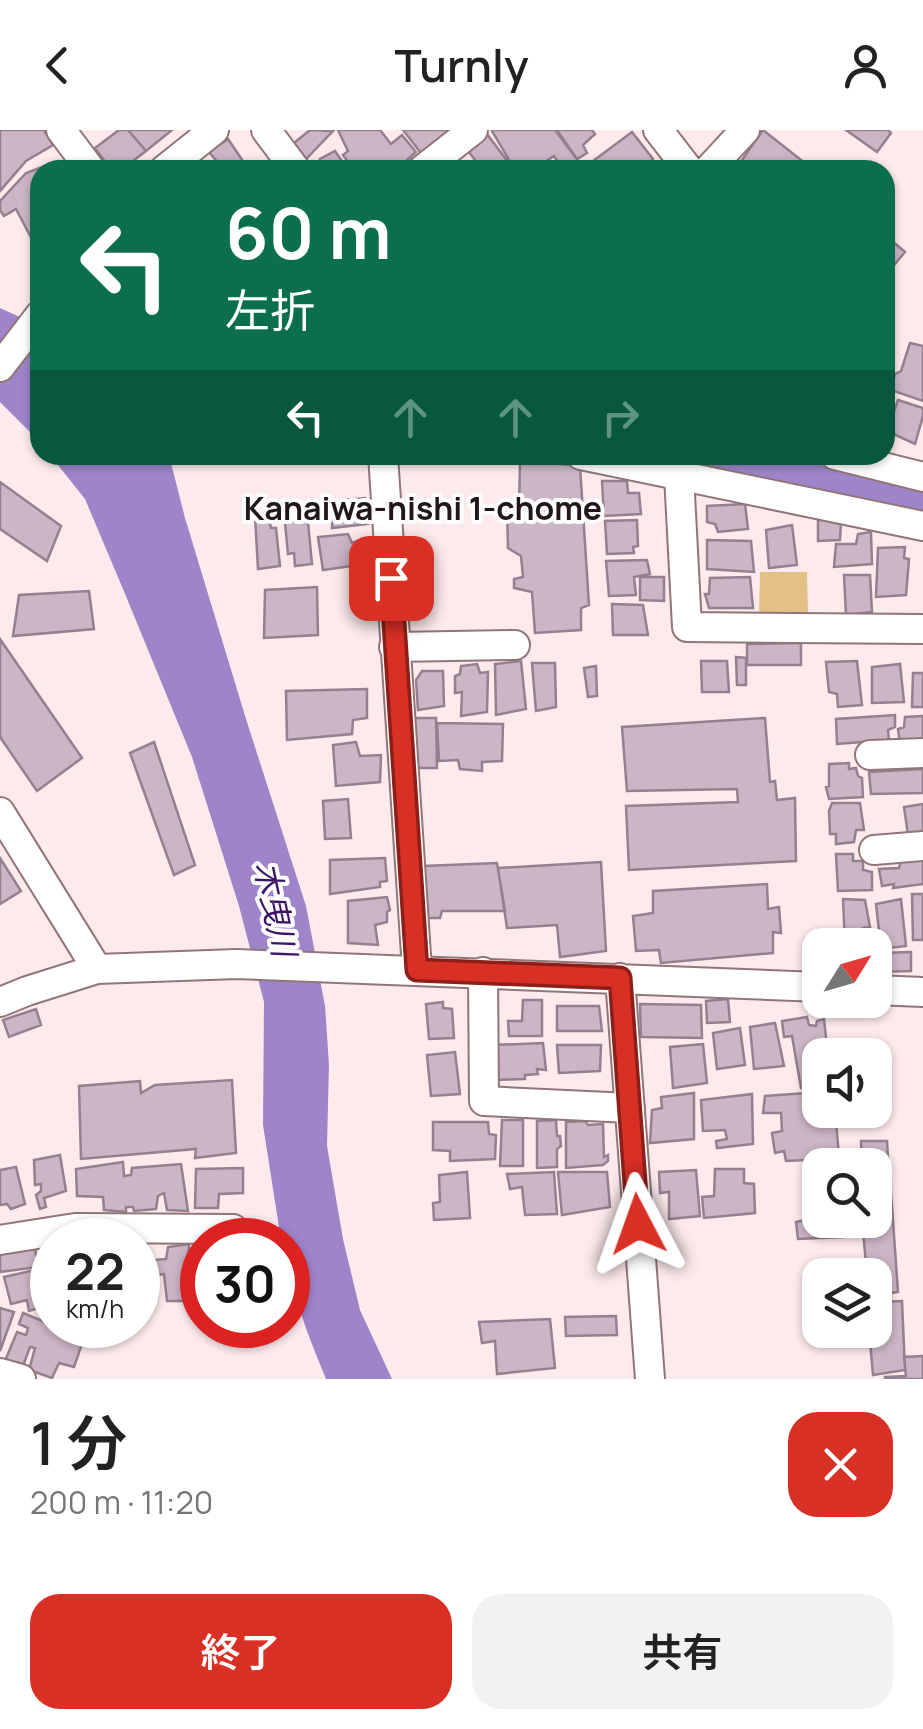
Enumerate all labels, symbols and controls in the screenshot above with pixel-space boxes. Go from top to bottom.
text: Turnly [394,34,529,96]
icon: back [30,38,85,93]
icon: person [838,38,893,93]
text: 60 m [225,184,392,280]
icon: left [60,200,190,330]
text: 左折 [225,279,315,341]
icon: left [278,390,333,445]
icon: ahead [383,390,438,445]
icon: ahead [488,390,543,445]
icon: right [593,390,648,445]
district label: Kanaiwa-nishi 1-chome [244,486,602,530]
pin [349,536,434,621]
icon: arrive [364,551,419,606]
water label: 木曳川 [244,857,308,963]
north arrow [802,928,892,1018]
map controls [802,928,892,1348]
button: sound [802,1038,892,1128]
button: search [802,1148,892,1238]
position arrow [586,1172,690,1276]
speed limit sign: 30 [180,1218,310,1348]
text: 22 [65,1237,125,1305]
button: layers [802,1258,892,1348]
text: km/h [66,1291,124,1326]
text: 1 分 [30,1401,127,1483]
button: close [788,1412,893,1517]
text: 200 m · 11:20 [30,1480,213,1524]
button: 終了 [30,1594,452,1709]
button: 共有 [472,1594,893,1709]

